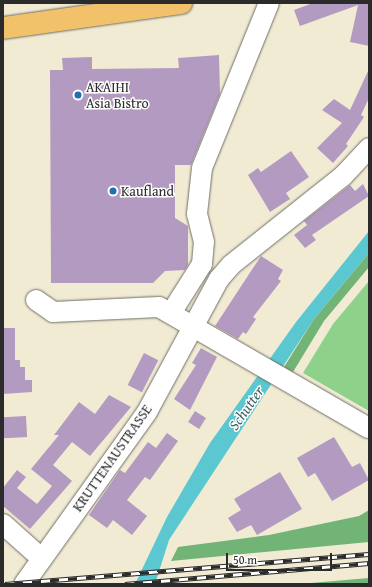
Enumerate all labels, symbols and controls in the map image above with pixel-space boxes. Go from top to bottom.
place label: AKAIHI Asia Bistro [86,79,149,112]
marker: AKAIHI Asia Bistro [73,90,83,100]
place label: Kaufland [121,183,174,199]
marker: Kaufland [108,186,118,196]
water label: Schutter [225,383,267,433]
street label: KRUTTENAUSTRASSE [69,401,155,515]
scale bar [228,545,334,571]
text: 50 m [233,551,257,568]

